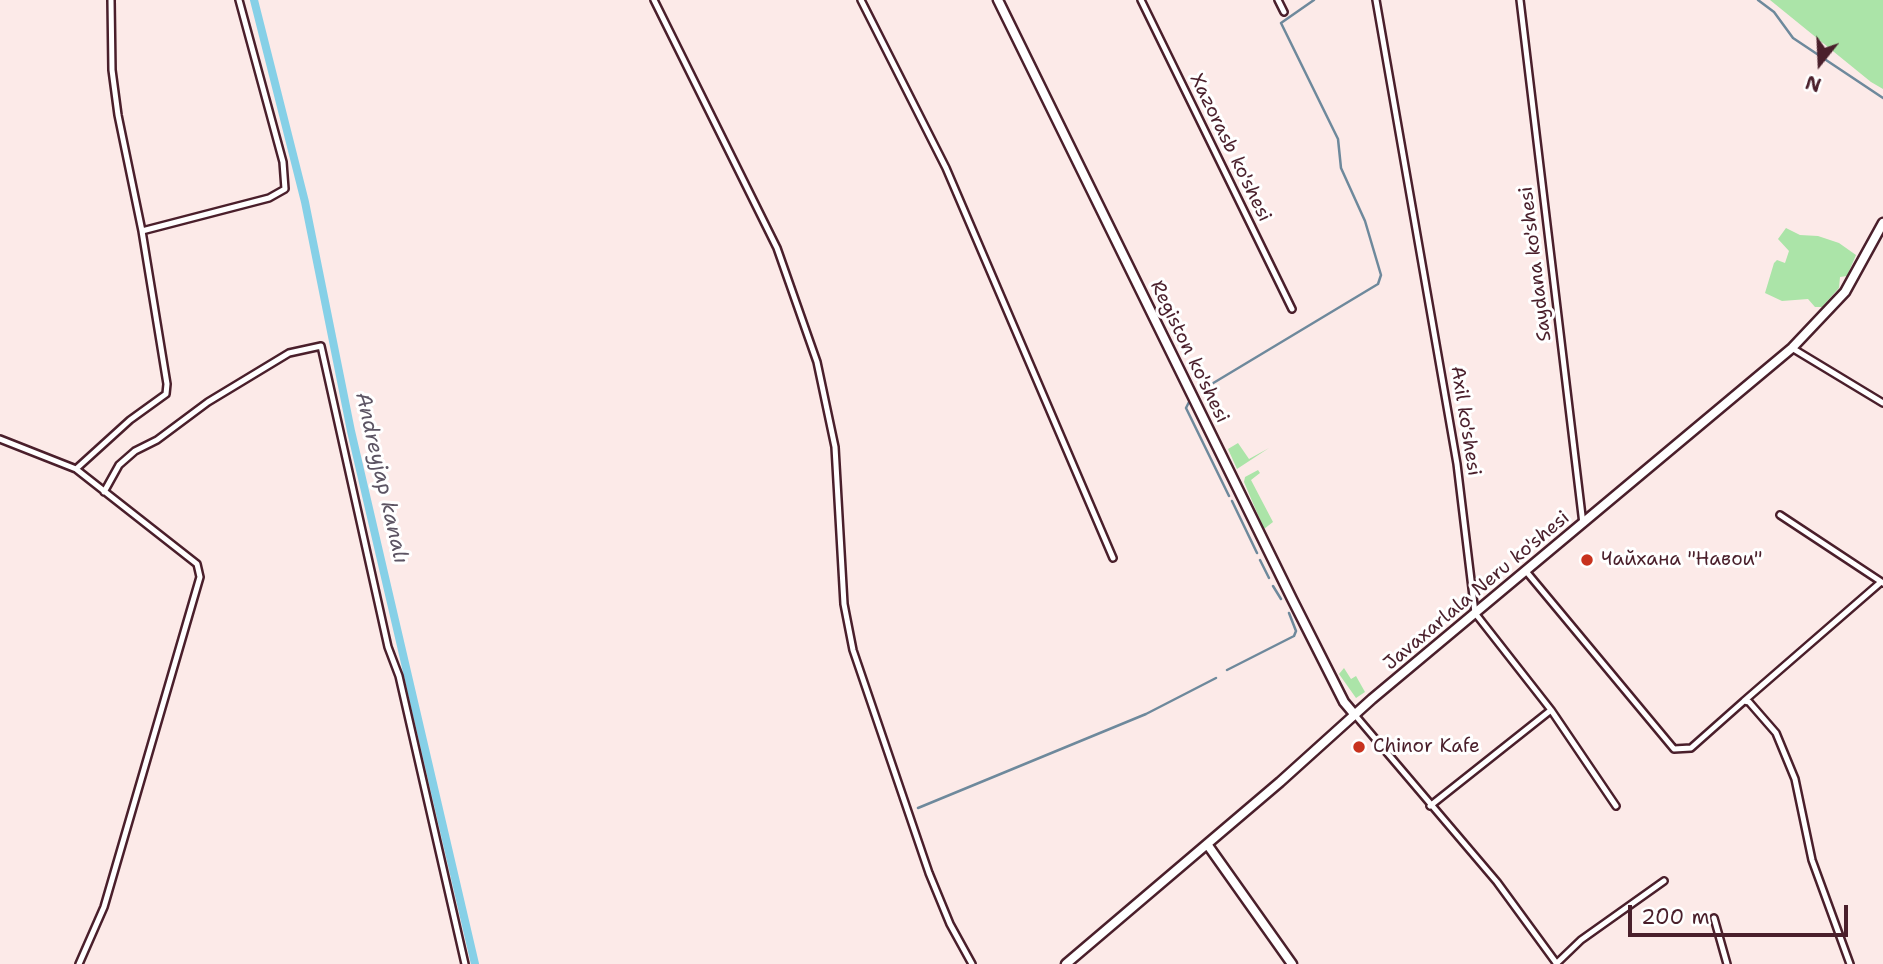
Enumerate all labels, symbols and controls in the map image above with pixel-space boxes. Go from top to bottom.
north arrow [1785,28,1855,98]
text: N [1802,69,1824,98]
street label: Xazorasb ko'shesi [1184,70,1276,226]
street label: Saydana ko'shesi [1515,185,1557,343]
street label: Registon ko'shesi [1145,277,1233,427]
street label: Axil ko'shesi [1445,364,1485,478]
water label: Andreyjap kanalı [349,390,413,566]
street label: Javaxarlala Neru ko'shesi [1380,507,1574,675]
place label: Чайхана "Навои" [1601,549,1762,571]
marker: Чайхана "Навои" [1579,552,1595,568]
place label: Chinor Kafe [1373,736,1480,758]
marker: Chinor Kafe [1351,739,1367,755]
scale bar [1631,890,1852,934]
text: 200 m [1641,903,1710,931]

